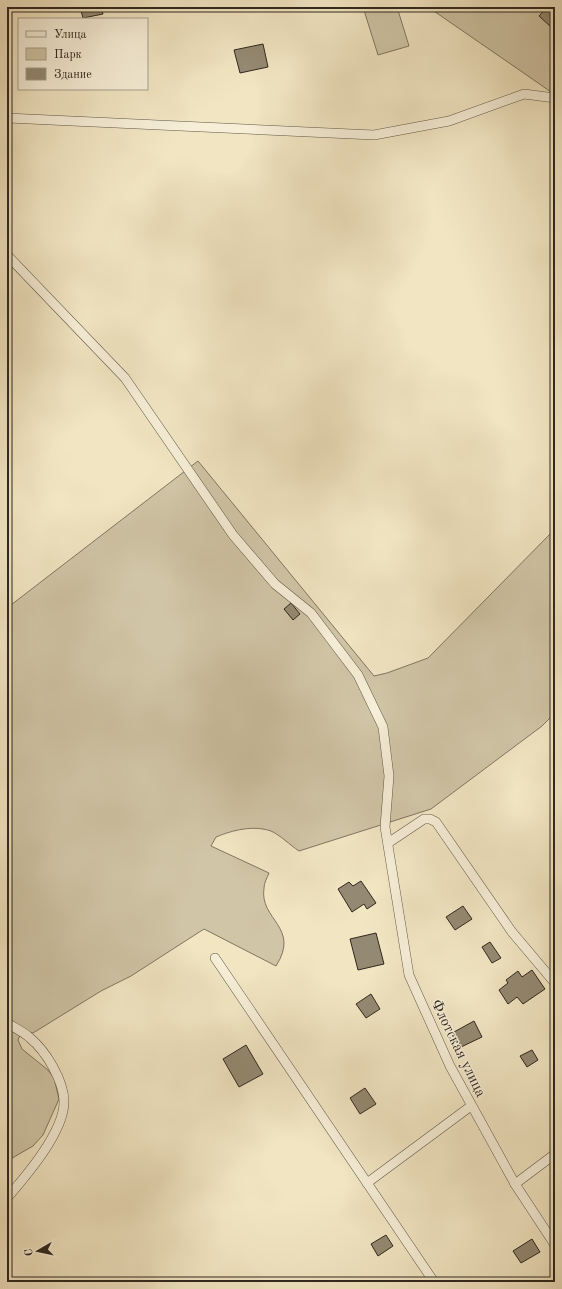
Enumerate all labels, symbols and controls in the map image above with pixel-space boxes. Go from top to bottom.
legend [18,18,148,90]
text: Улица [54,29,87,41]
text: Парк [54,49,82,61]
text: Здание [54,69,92,81]
street label: Флотская улица [428,997,488,1100]
north arrow [18,1231,58,1271]
text: С [24,1248,36,1257]

